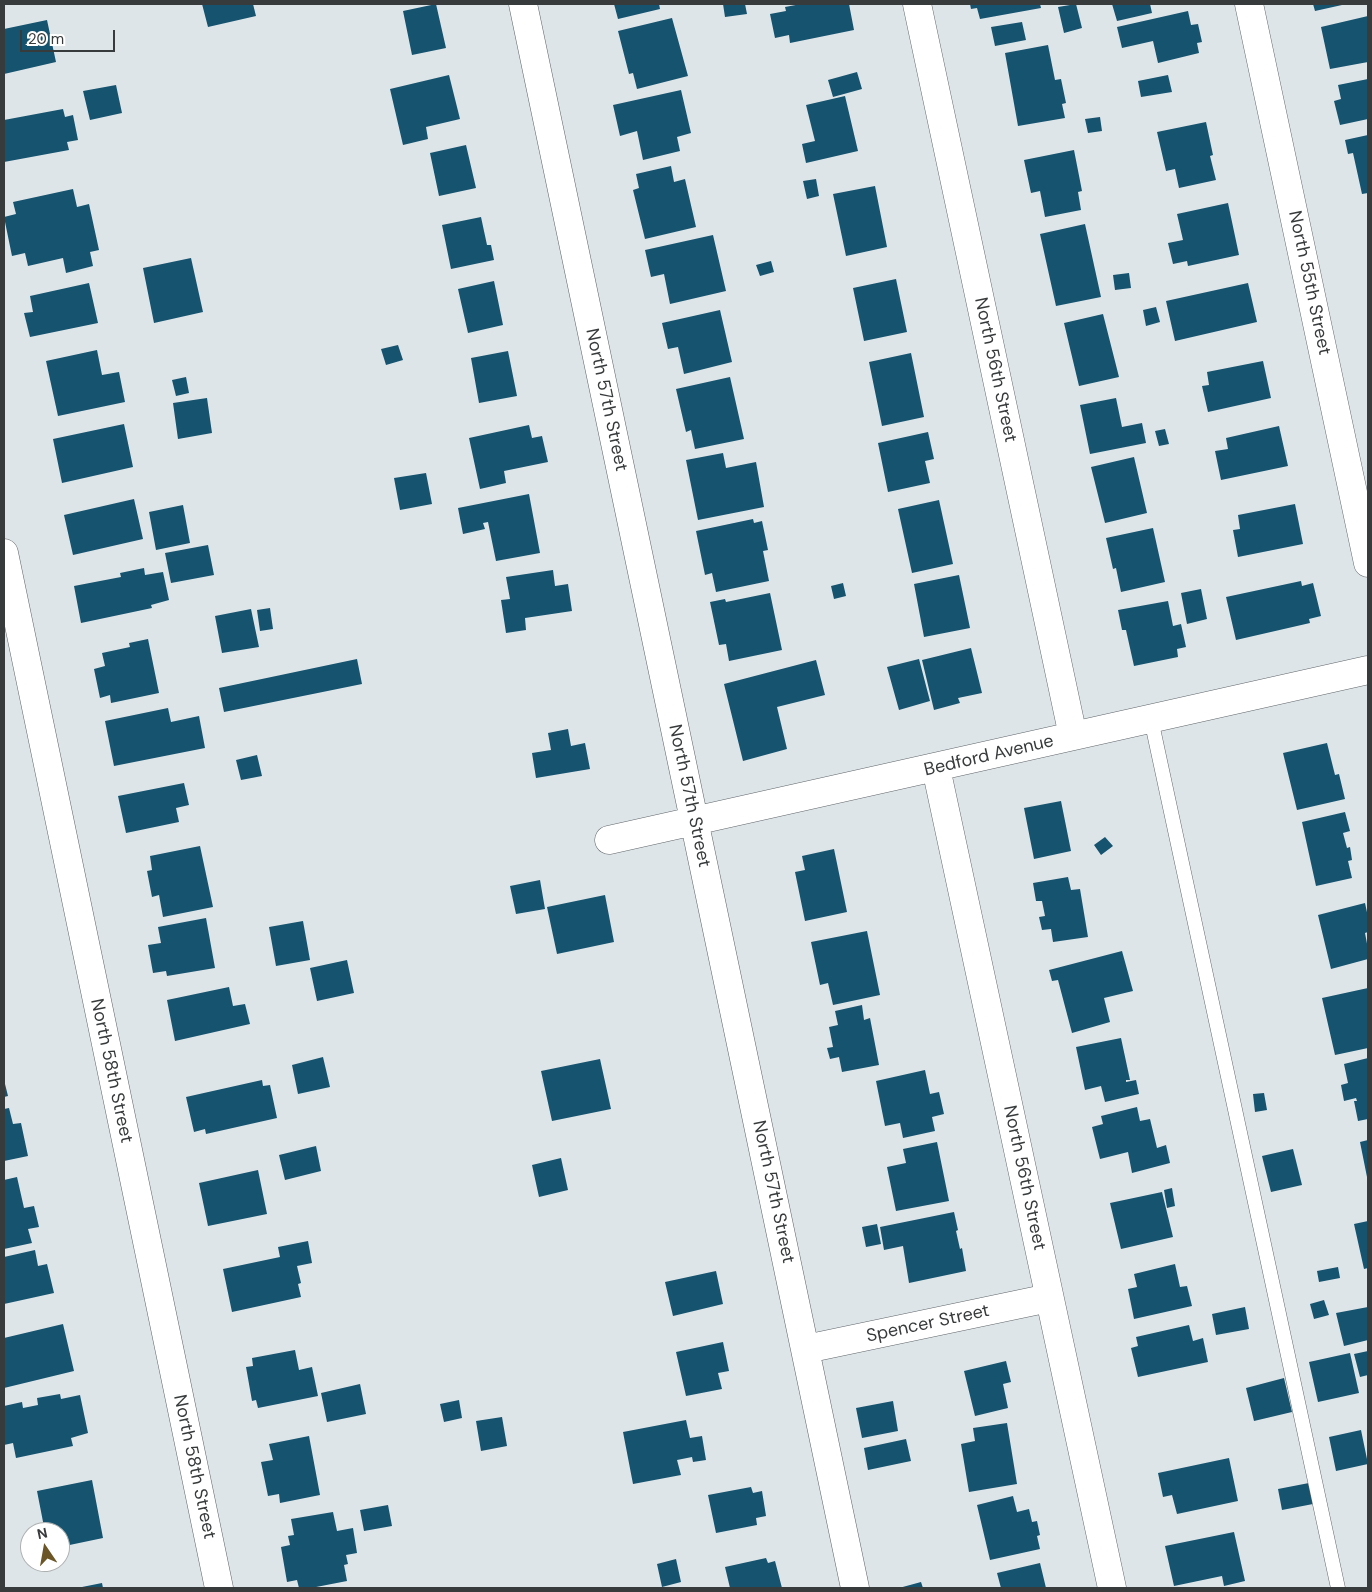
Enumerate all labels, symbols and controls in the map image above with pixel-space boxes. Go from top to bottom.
scale bar [22,20,118,52]
text: 20 m [28,29,64,49]
street label: North 55th Street [1283,209,1335,357]
street label: North 56th Street [969,296,1021,444]
street label: North 57th Street [580,327,632,473]
street label: North 57th Street [663,723,715,869]
street label: Bedford Avenue [922,731,1056,781]
street label: North 58th Street [85,997,137,1145]
street label: North 56th Street [998,1104,1050,1252]
street label: North 57th Street [747,1119,799,1265]
street label: Spencer Street [865,1300,991,1348]
street label: North 58th Street [168,1393,220,1541]
north arrow [20,1522,70,1572]
text: N [35,1523,49,1543]

